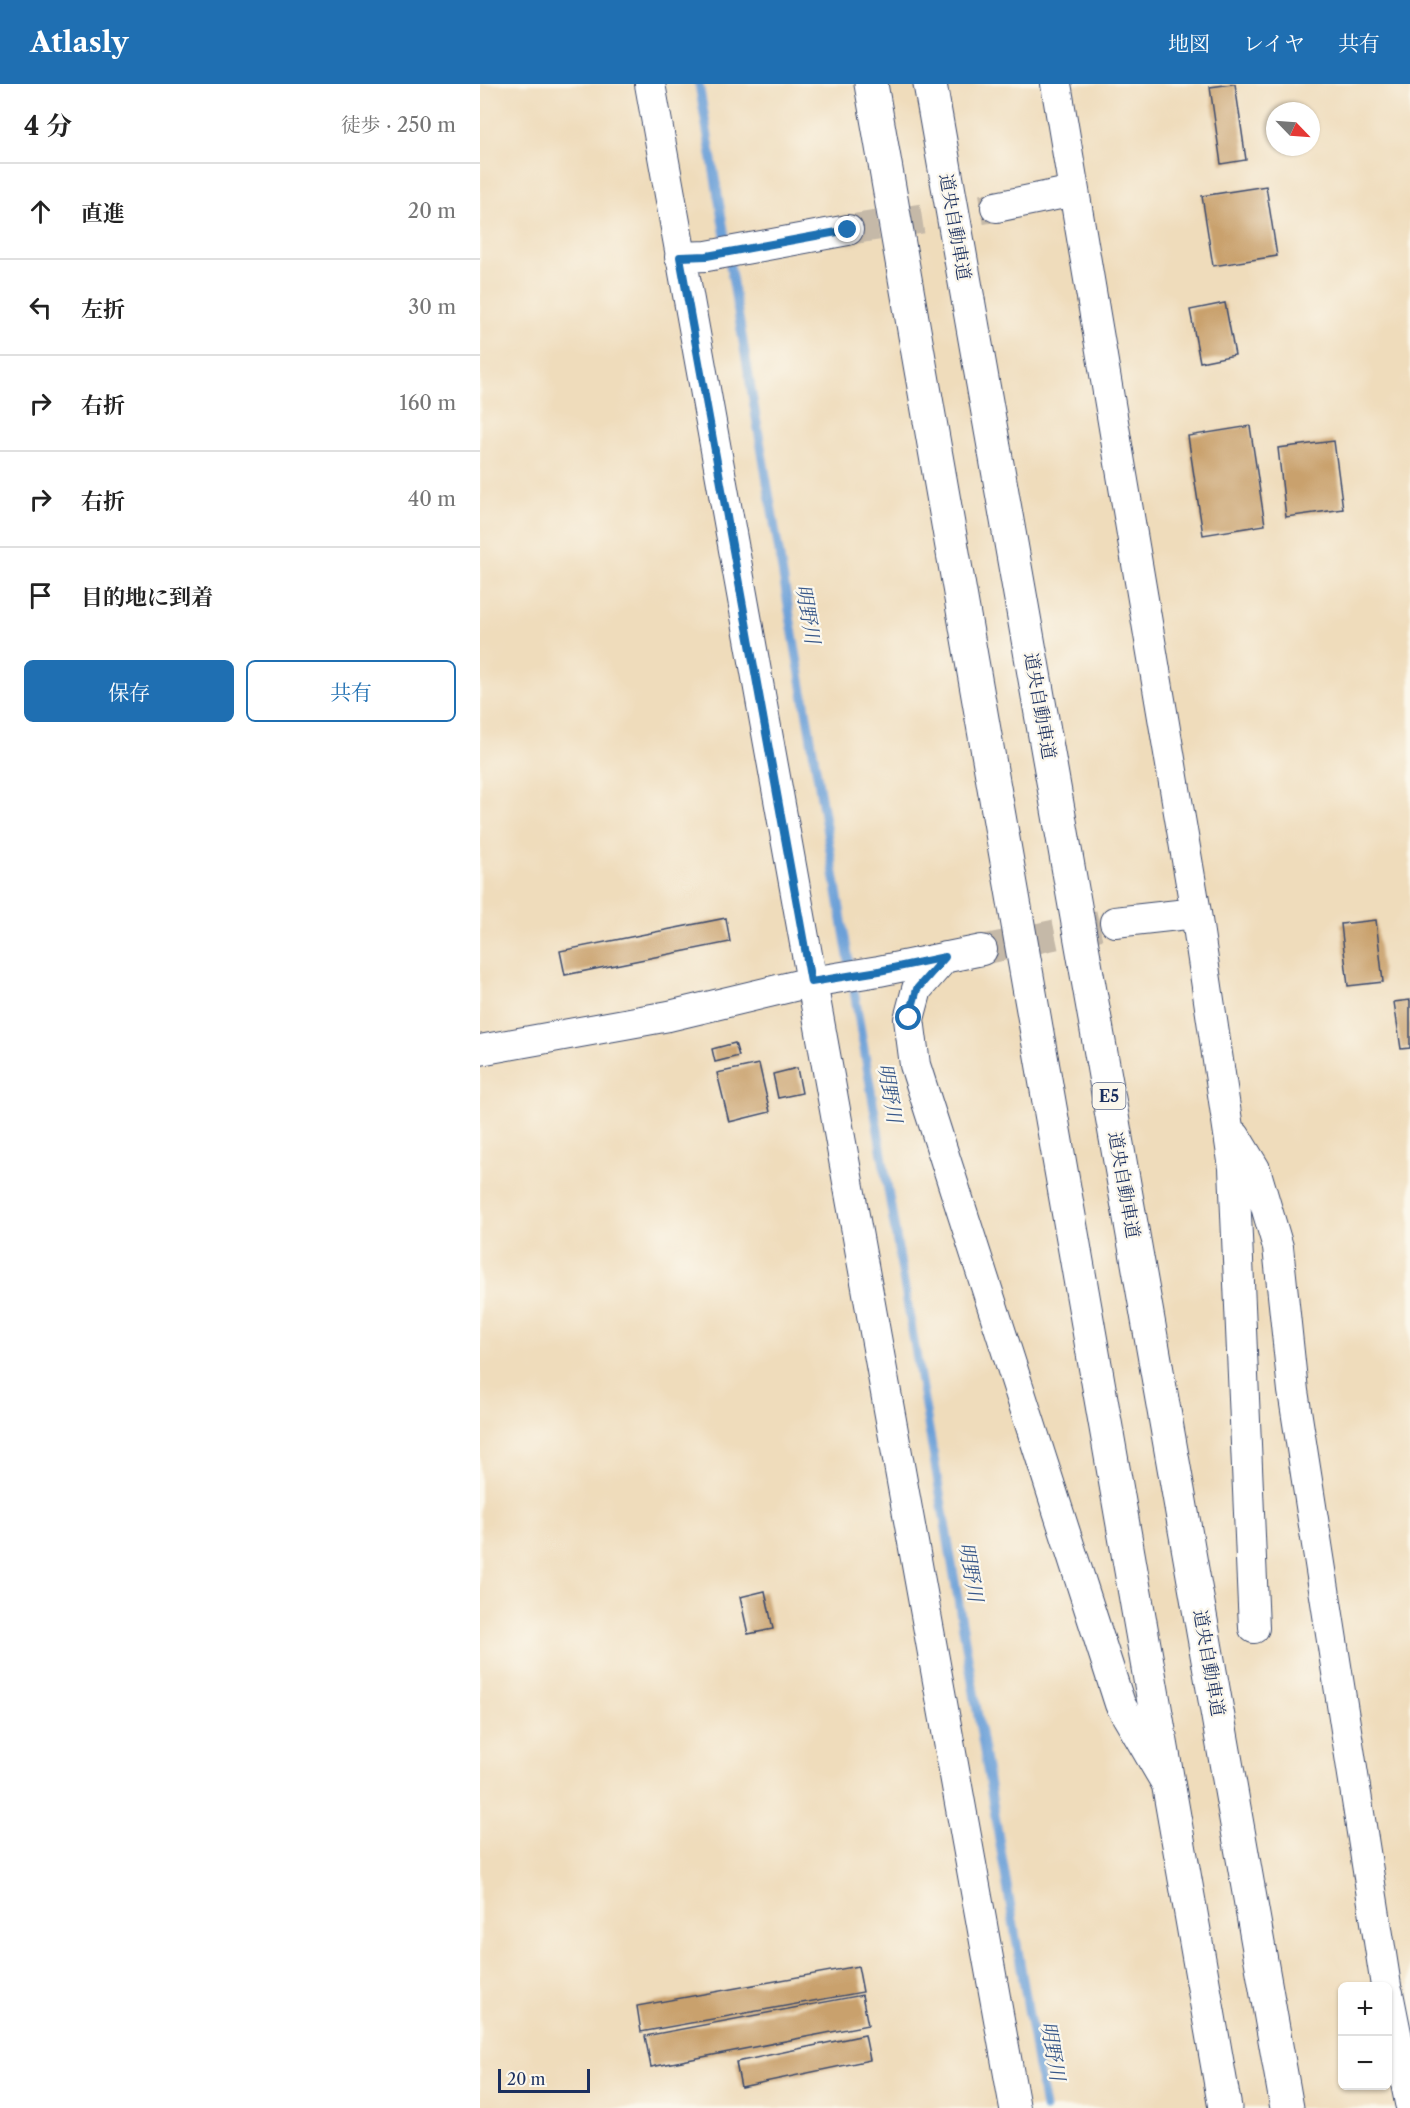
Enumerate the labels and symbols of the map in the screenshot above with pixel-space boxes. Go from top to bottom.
north arrow [1266,102,1320,156]
street label: 道央自動車道 [935,172,975,282]
route end [834,216,860,242]
water label: 明野川 [791,582,825,648]
street label: 道央自動車道 [1020,651,1060,761]
route start [895,1004,921,1030]
water label: 明野川 [873,1061,907,1127]
road number: E5 [1092,1083,1126,1109]
street label: 道央自動車道 [1104,1130,1144,1240]
water label: 明野川 [954,1540,988,1606]
street label: 道央自動車道 [1189,1608,1229,1718]
water label: 明野川 [1036,2019,1070,2085]
scale bar [498,2066,590,2094]

